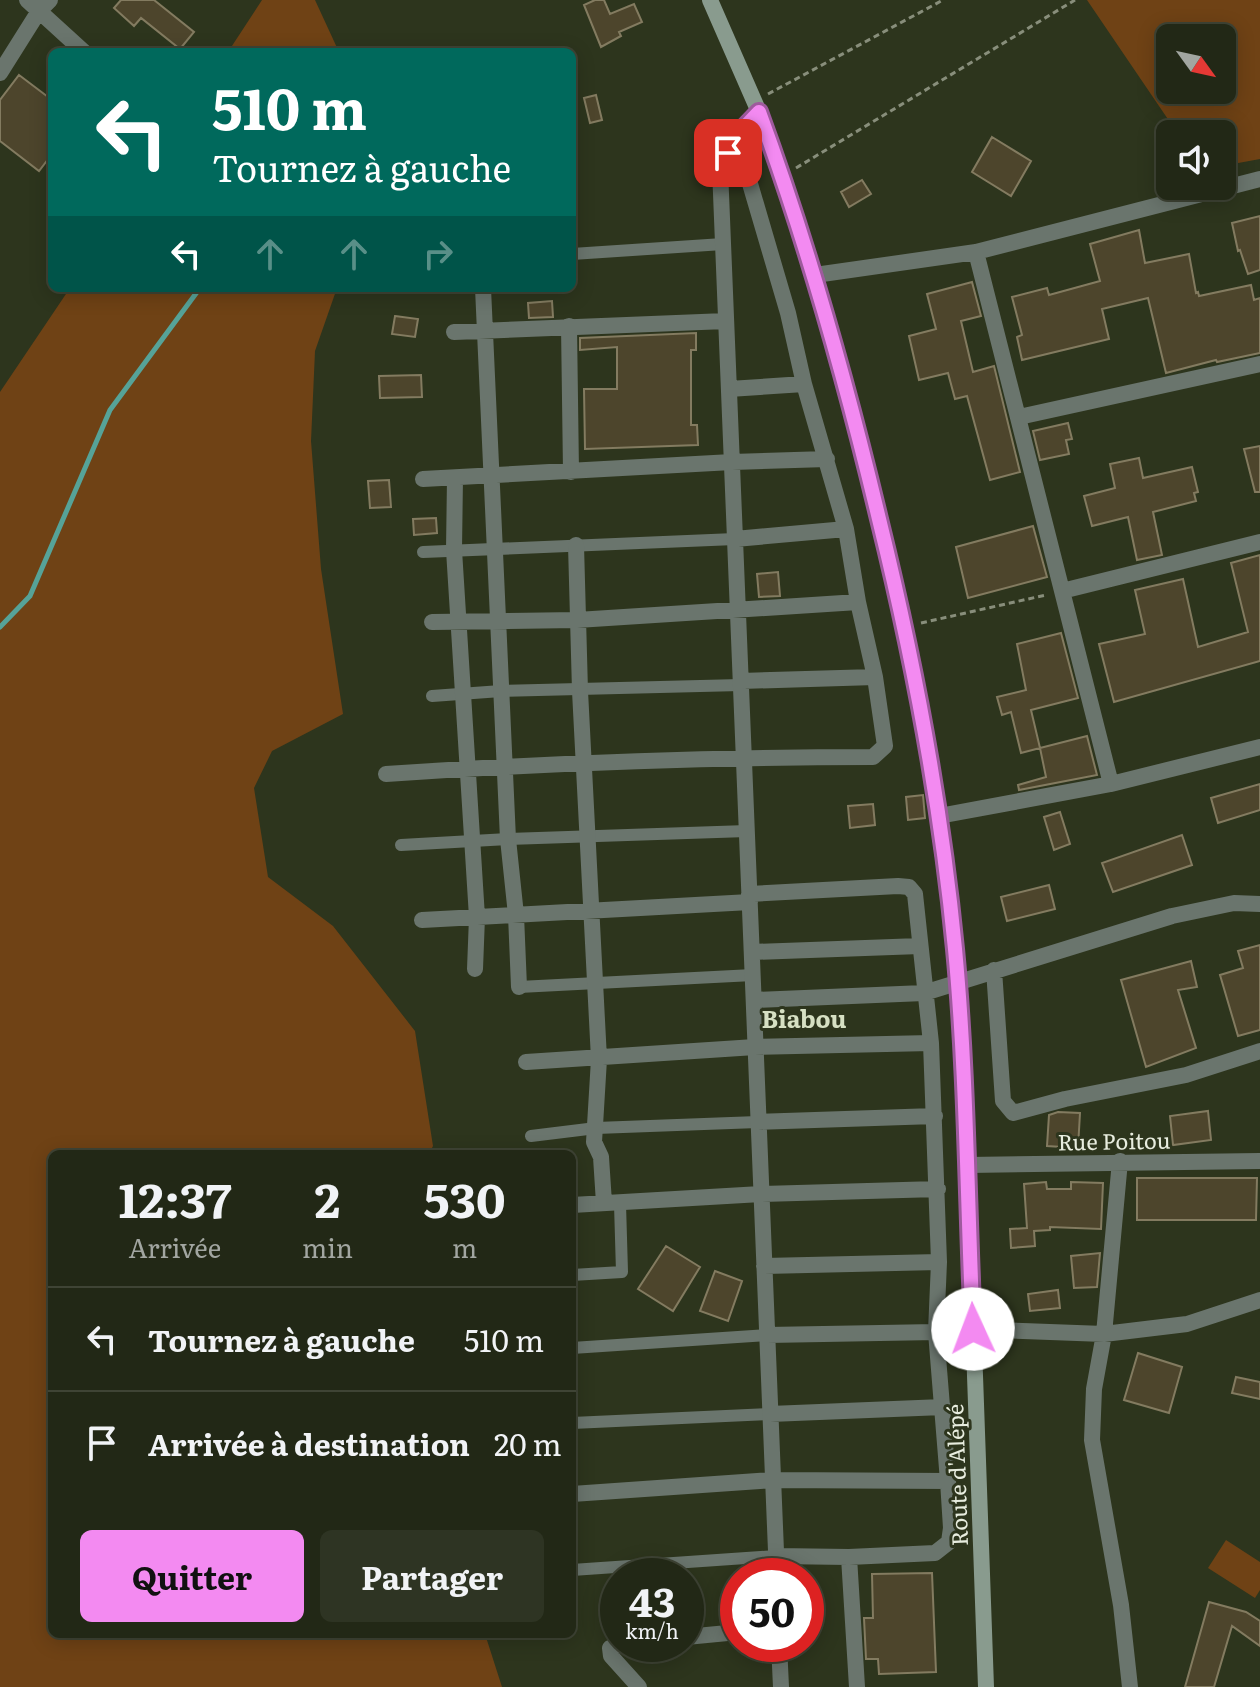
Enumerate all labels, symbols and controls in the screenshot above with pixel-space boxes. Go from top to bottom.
north arrow [1156,24,1236,104]
map controls [1156,24,1236,200]
text: 510 m [212,64,367,147]
icon: left [80,80,184,184]
pin [694,119,762,187]
button: sound [1156,120,1236,200]
icon: arrive [706,131,750,175]
text: Tournez à gauche [212,140,511,193]
icon: left [164,232,208,276]
icon: ahead [248,232,292,276]
icon: ahead [332,232,376,276]
icon: right [416,232,460,276]
district label: Biabou [761,1000,847,1035]
street label: Rue Poitou [1057,1123,1171,1157]
text: 12:37 [118,1162,231,1233]
text: 2 [315,1162,340,1233]
text: 530 [424,1162,506,1233]
text: Arrivée [129,1227,221,1266]
text: min [302,1227,353,1266]
text: m [452,1227,477,1266]
position arrow [931,1287,1015,1371]
icon: left [80,1317,124,1361]
text: Tournez à gauche [148,1317,415,1361]
text: 510 m [464,1317,544,1361]
street label: Route d'Alépé [937,1403,975,1547]
icon: arrive [80,1421,124,1465]
text: Arrivée à destination [148,1421,470,1465]
text: 20 m [494,1421,562,1465]
button: Quitter [80,1530,304,1622]
button: Partager [320,1530,544,1622]
speed limit sign: 50 [720,1558,824,1662]
text: 43 [629,1570,675,1629]
text: km/h [625,1615,679,1645]

